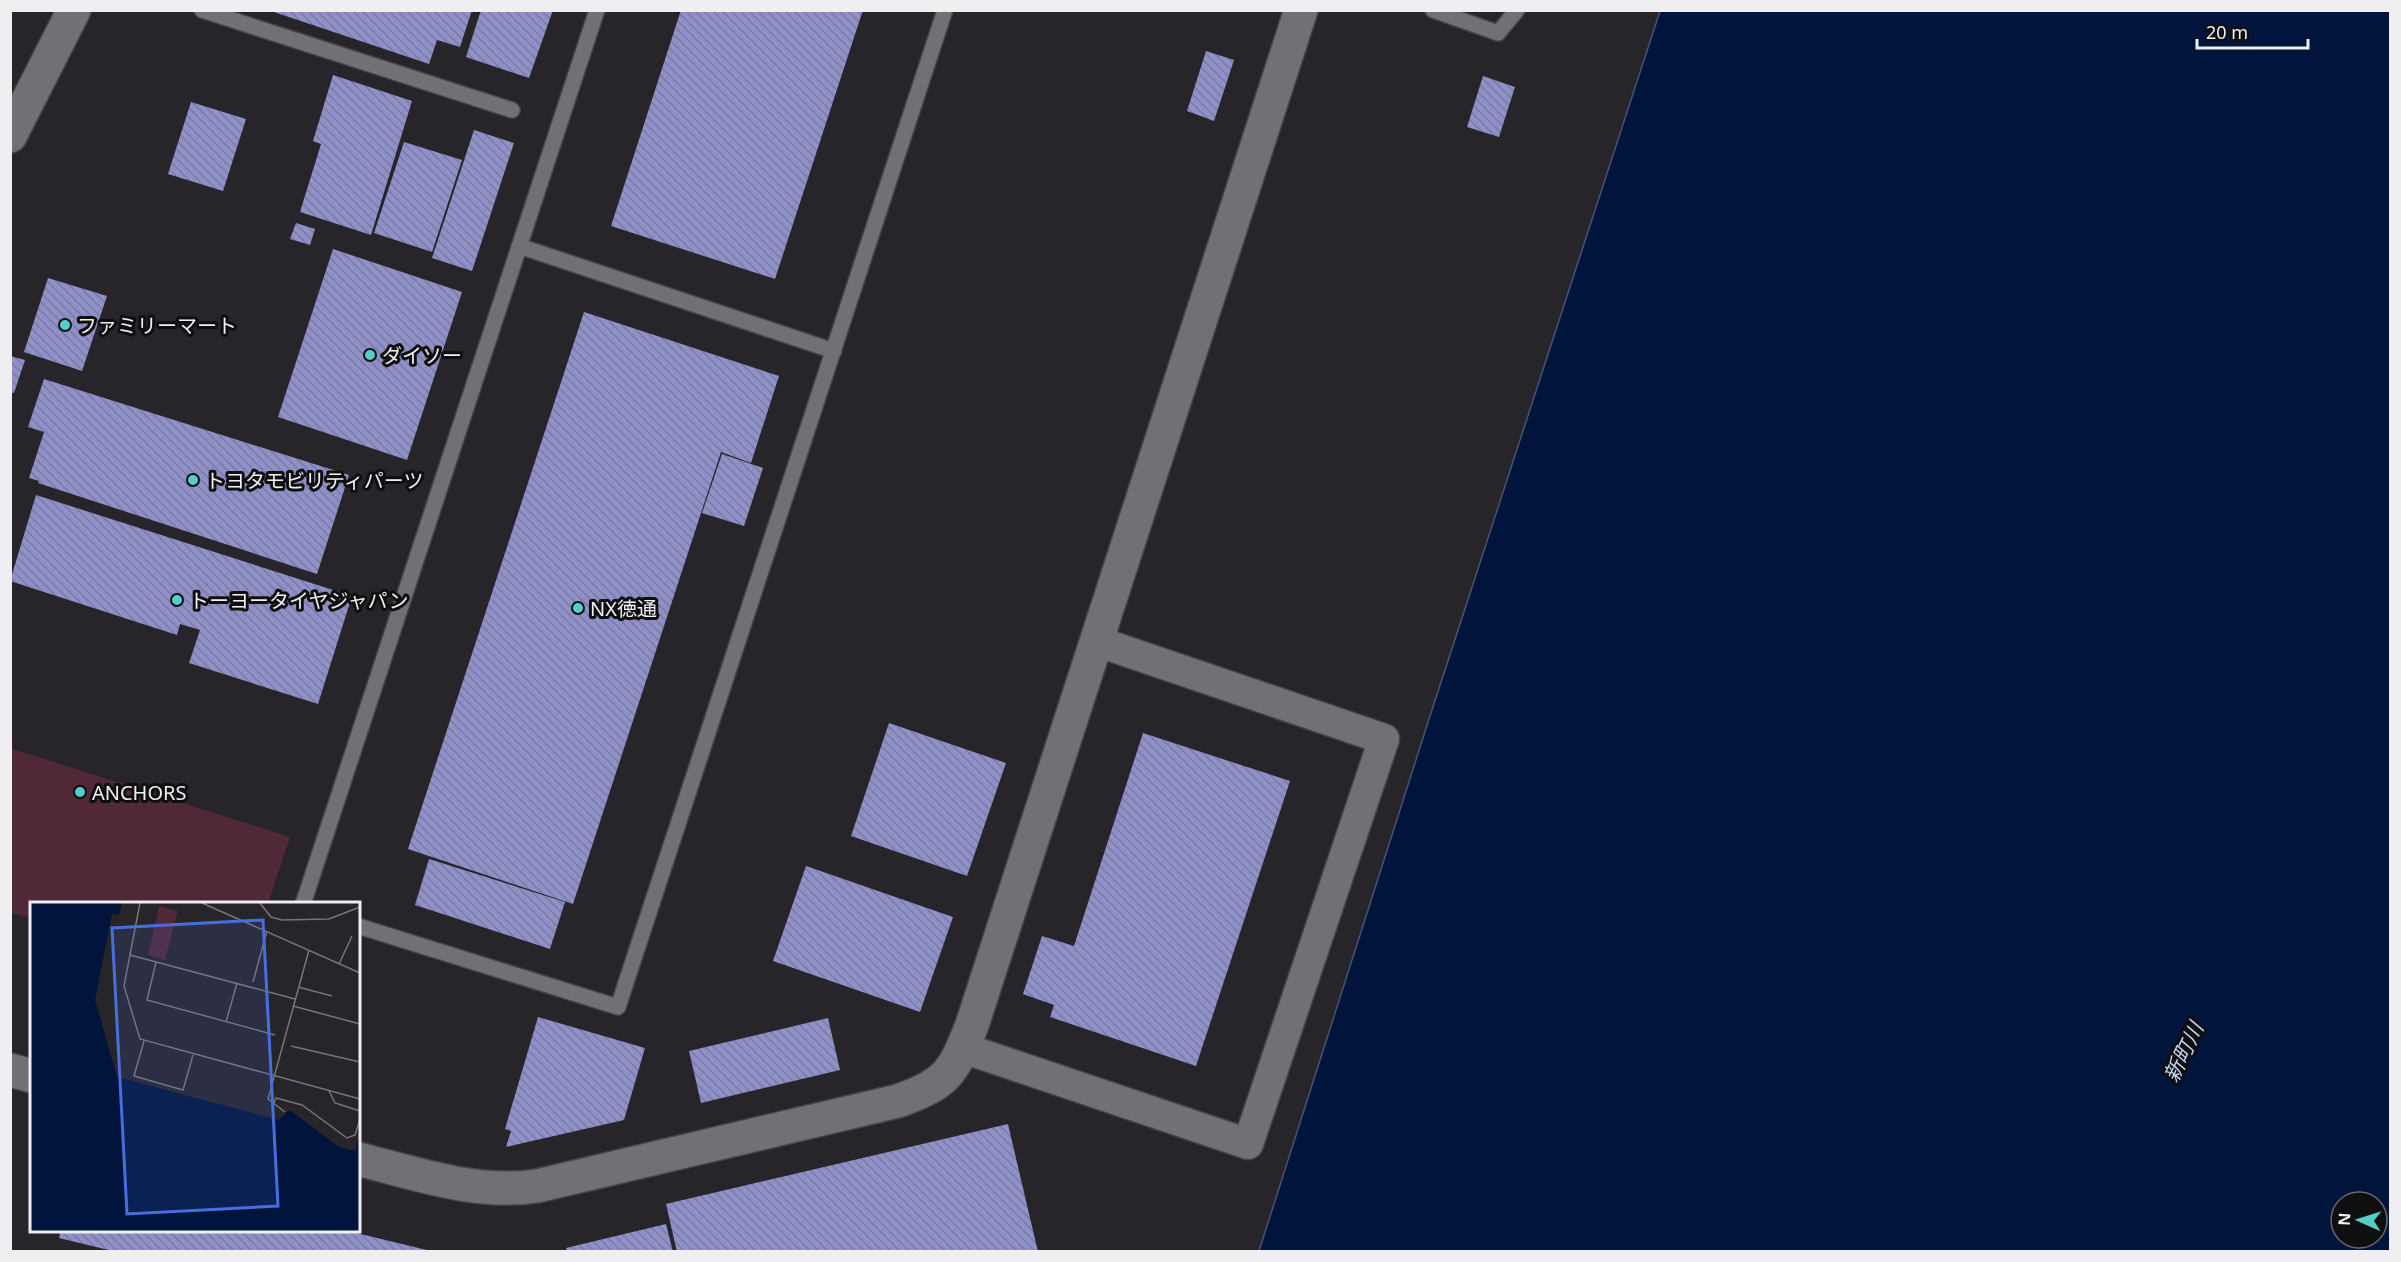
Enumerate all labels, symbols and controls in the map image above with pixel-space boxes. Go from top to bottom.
scale bar [2197,12,2308,50]
text: 20 m [2206,20,2248,44]
place label: ファミリーマート [77,312,237,339]
marker: ファミリーマート [58,318,72,332]
place label: ダイソー [382,342,462,369]
marker: ダイソー [363,348,377,362]
place label: トヨタモビリティパーツ [205,467,423,494]
marker: トヨタモビリティパーツ [186,473,200,487]
place label: トーヨータイヤジャパン [189,587,408,614]
marker: トーヨータイヤジャパン [170,593,184,607]
place label: NX徳通 [590,595,657,622]
marker: NX徳通 [571,601,585,615]
place label: ANCHORS [92,779,186,806]
marker: ANCHORS [73,785,87,799]
inset map [30,902,360,1232]
water label: 新町川 [2157,1016,2210,1086]
north arrow [2329,1190,2389,1250]
text: N [2333,1212,2355,1226]

